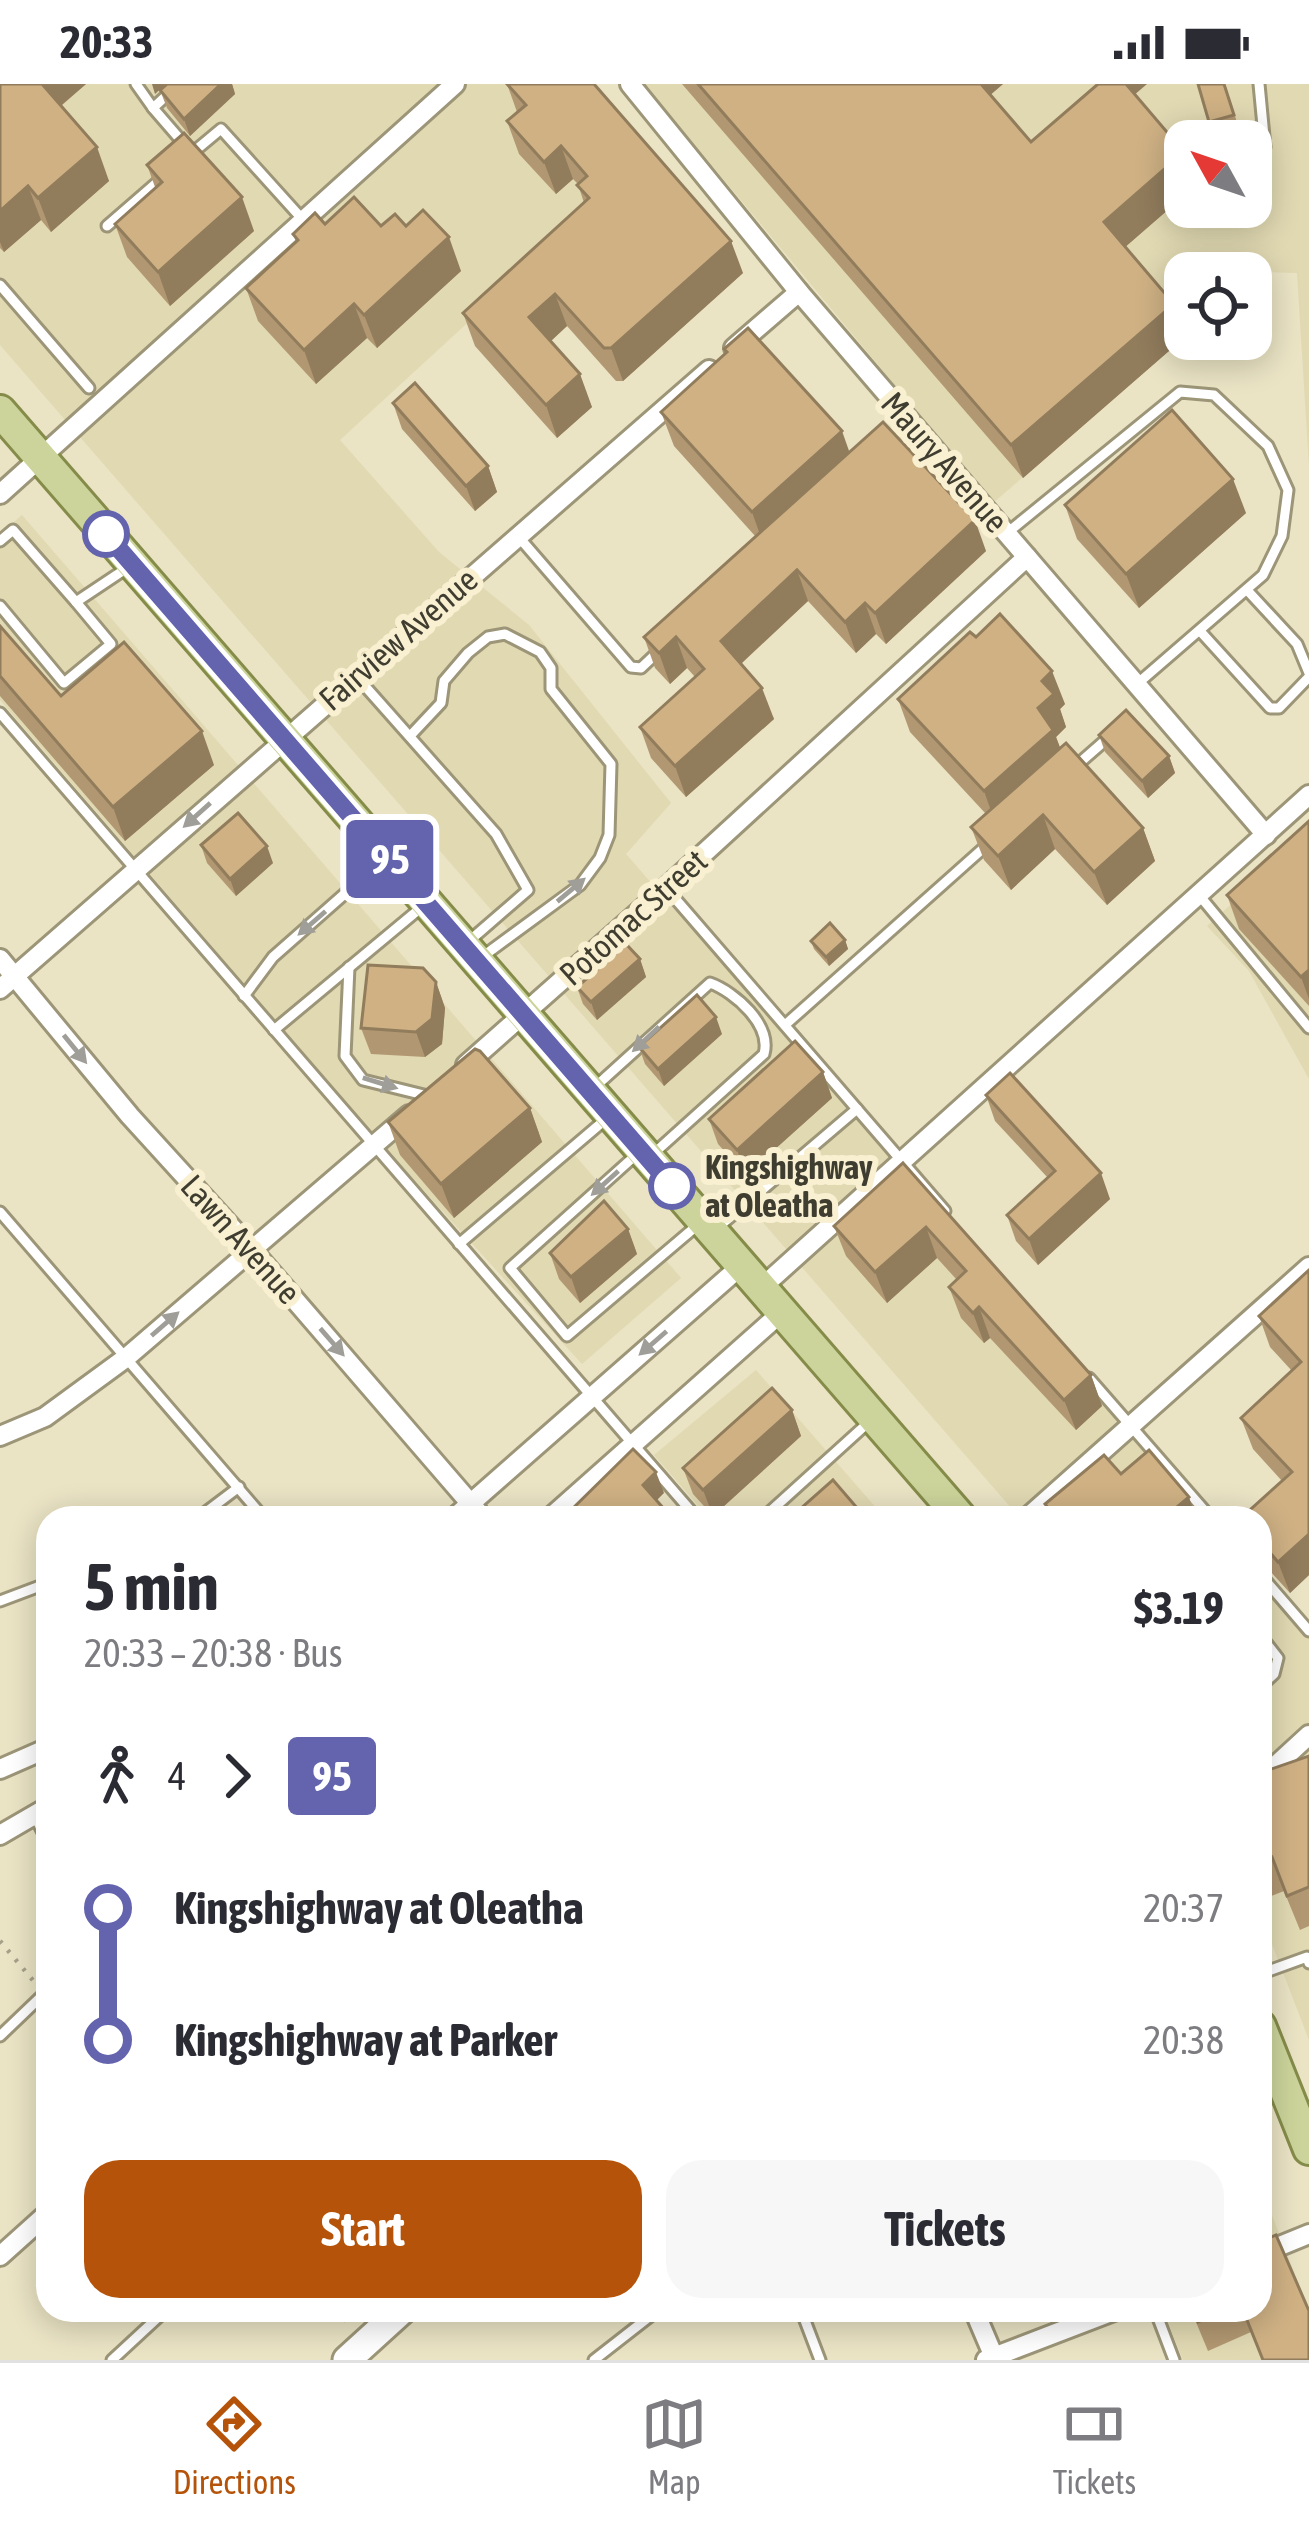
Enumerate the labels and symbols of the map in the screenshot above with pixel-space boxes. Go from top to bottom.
north arrow [1164,120,1272,228]
street label: Maury Avenue [874,384,1016,540]
unlabelled marker [84,512,128,556]
street label: Fairview Avenue [311,560,485,718]
one-way arrow [183,801,212,828]
line badge: 95 [336,820,444,898]
street label: Potomac Street [552,841,714,993]
one-way arrow [555,877,585,903]
one-way arrow [297,909,327,936]
one-way arrow [632,1025,661,1053]
one-way arrow [61,1034,87,1064]
one-way arrow [363,1075,399,1093]
place label: Kingshighway at Oleatha [705,1148,873,1224]
marker: Kingshighway at Oleatha [650,1164,694,1208]
street label: Lawn Avenue [173,1167,309,1311]
one-way arrow [591,1169,620,1196]
one-way arrow [150,1311,180,1337]
one-way arrow [318,1327,344,1357]
one-way arrow [638,1329,668,1355]

